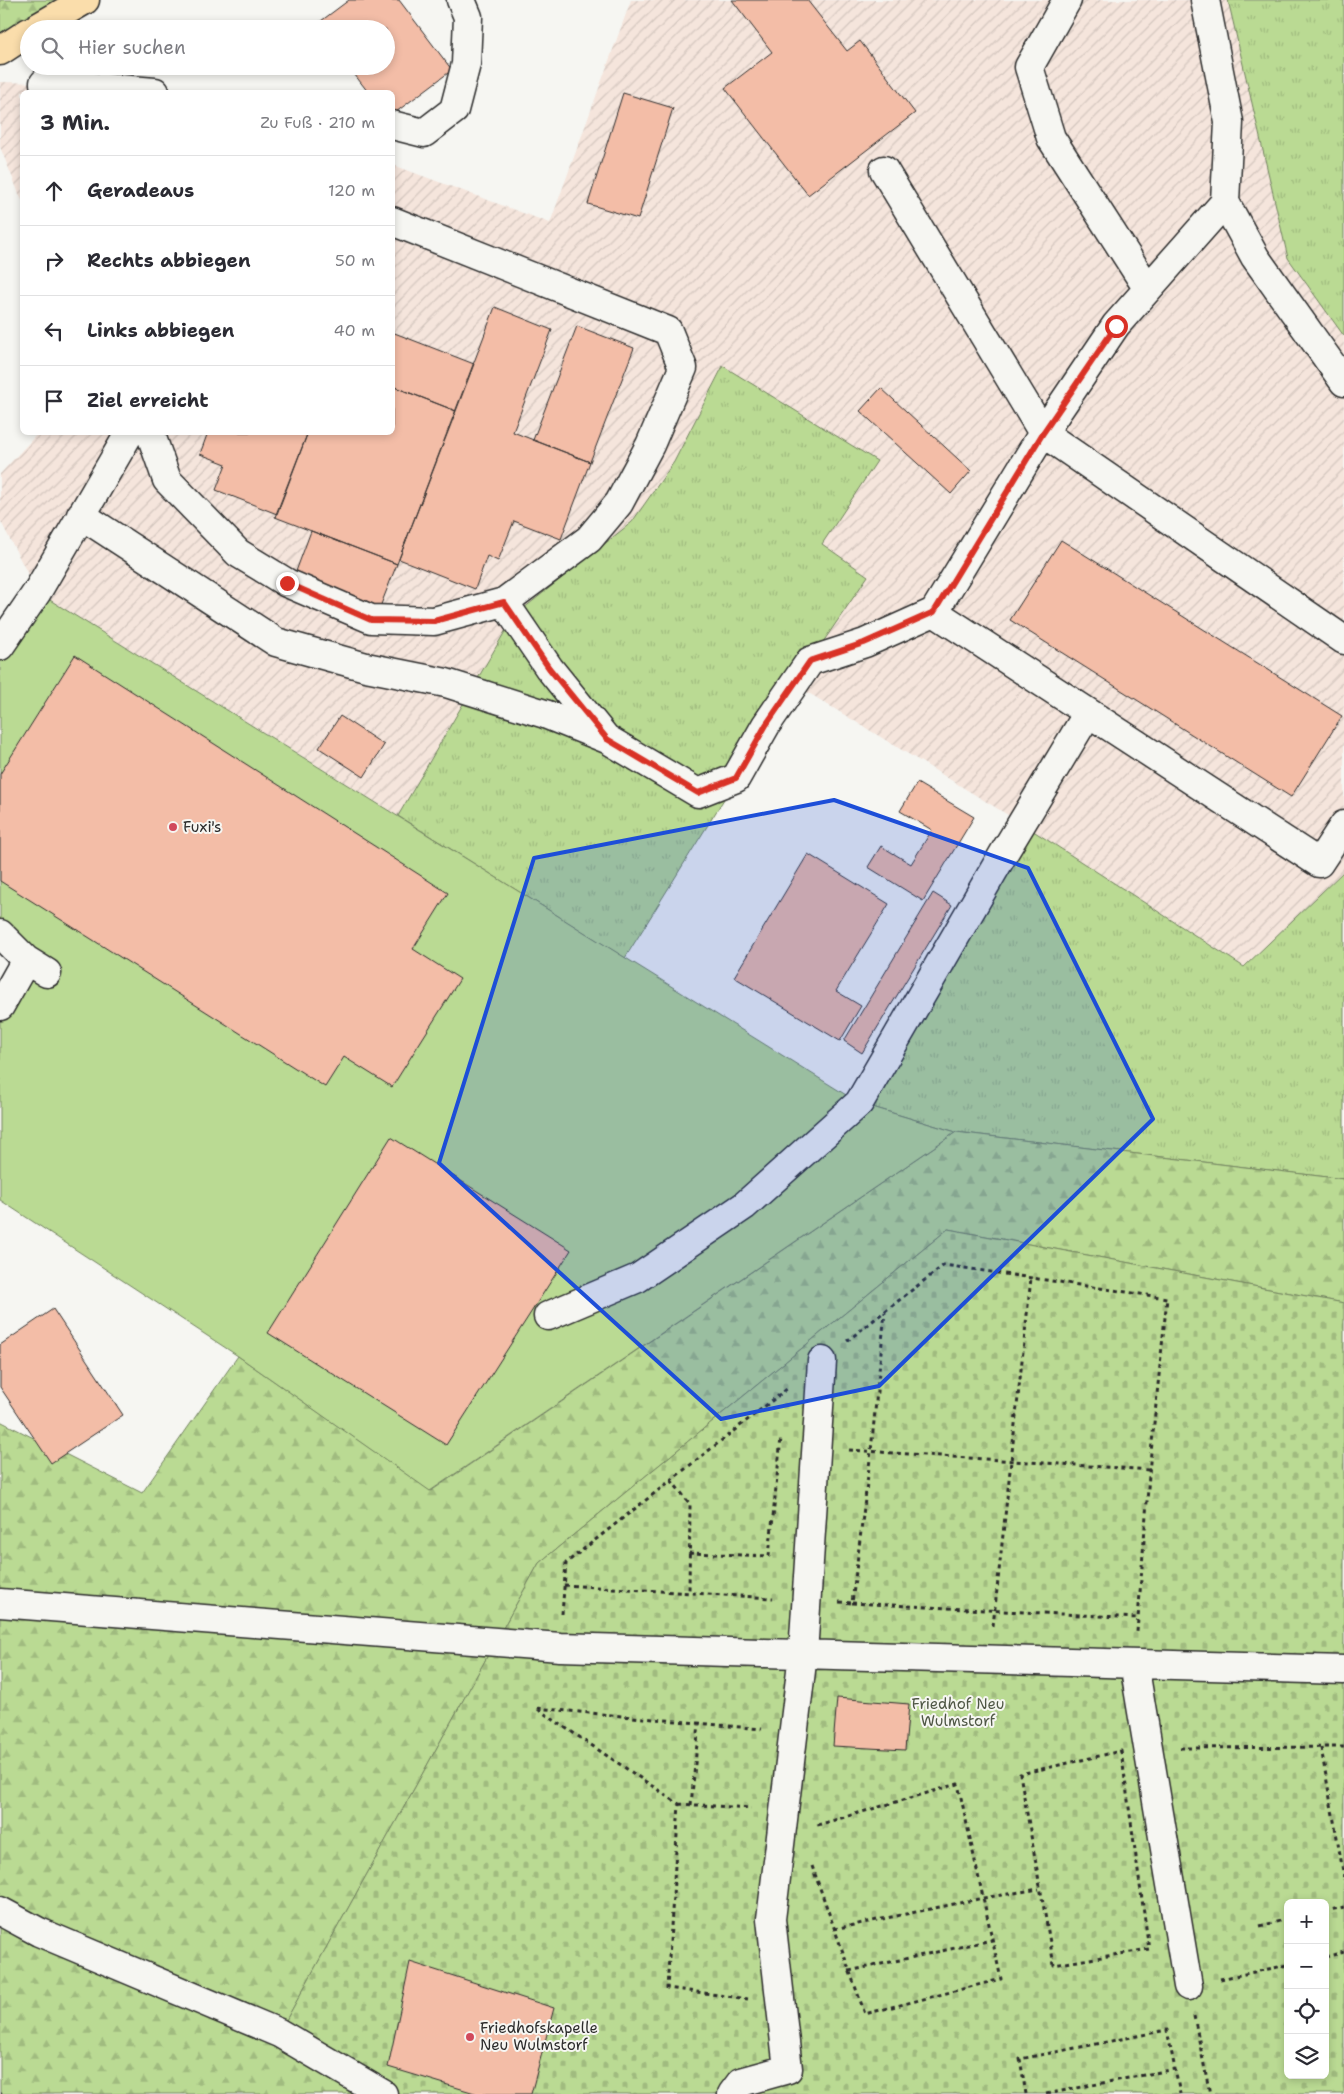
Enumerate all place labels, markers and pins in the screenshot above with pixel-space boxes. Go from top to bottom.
place label: Fuxi's [183,817,222,837]
marker: Fuxi's [167,821,179,833]
place label: Friedhofskapelle Neu Wulmstorf [480,2018,598,2055]
marker: Friedhofskapelle Neu Wulmstorf [464,2031,476,2043]

